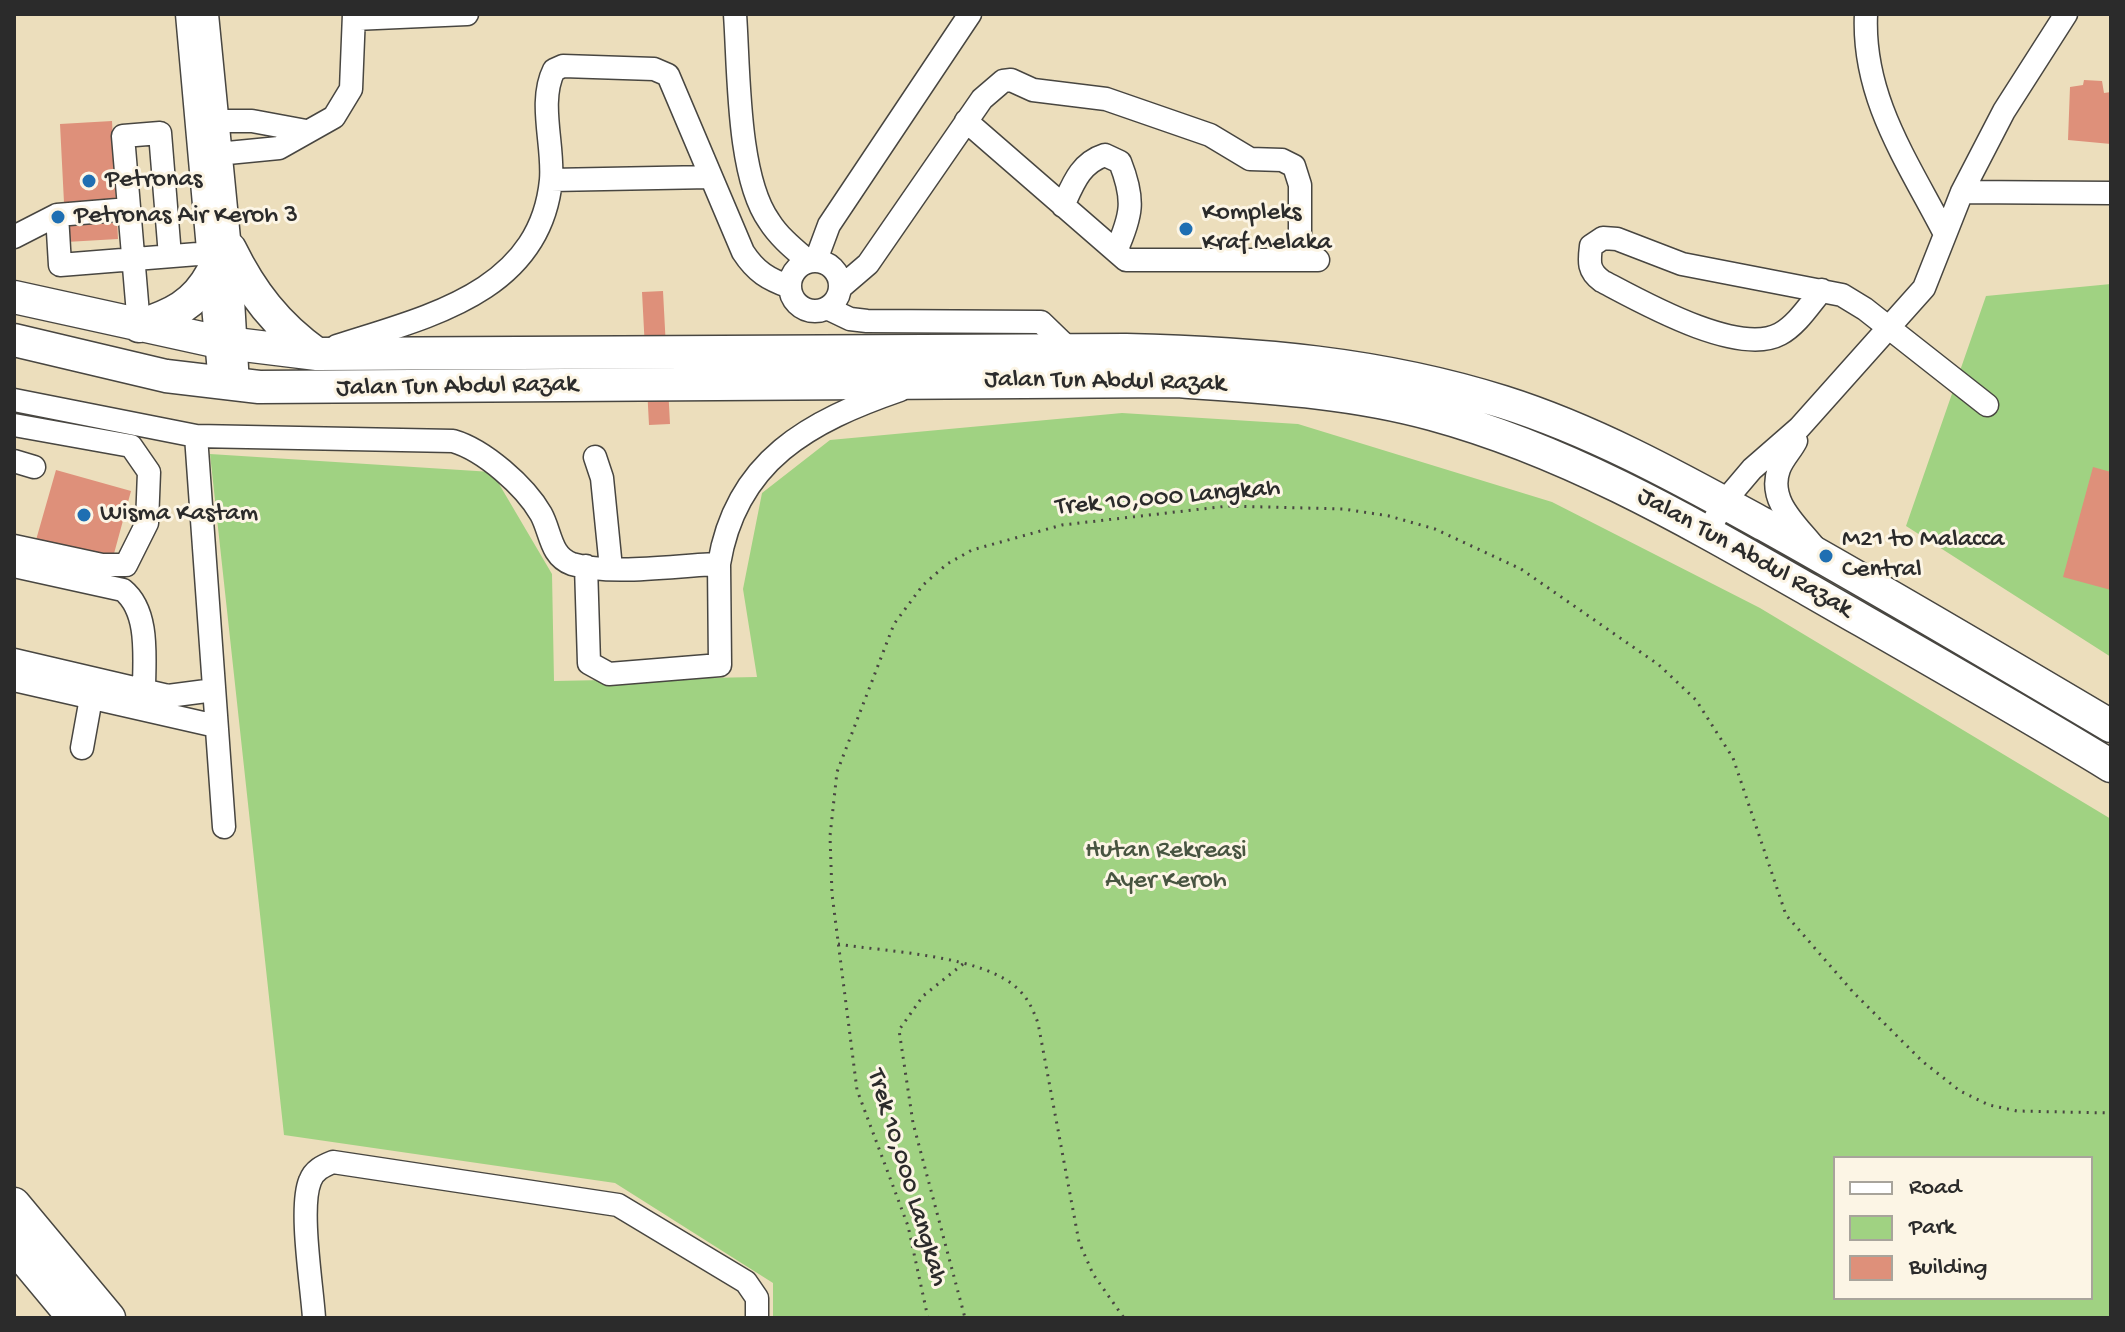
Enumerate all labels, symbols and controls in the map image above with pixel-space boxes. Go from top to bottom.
place label: Petronas [105,165,202,197]
marker: Petronas [80,172,98,190]
place label: Kompleks Kraf Melaka [1202,198,1332,260]
place label: Petronas Air Keroh 3 [74,201,298,233]
marker: Petronas Air Keroh 3 [49,208,67,226]
marker: Kompleks Kraf Melaka [1177,220,1195,238]
street label: Jalan Tun Abdul Razak [984,365,1226,401]
street label: Jalan Tun Abdul Razak [336,370,578,406]
street label: Trek 10,000 Langkah [1054,474,1282,524]
street label: Jalan Tun Abdul Razak [1631,482,1857,626]
place label: Wisma Kastam [100,499,258,531]
marker: Wisma Kastam [75,506,93,524]
place label: M21 to Malacca Central [1842,525,2004,586]
marker: M21 to Malacca Central [1817,547,1835,565]
park label: Hutan Rekreasi Ayer Keroh [1085,836,1247,898]
street label: Trek 10,000 Langkah [858,1066,954,1290]
legend [1833,1156,2093,1300]
text: Road [1909,1174,1961,1203]
text: Park [1909,1214,1955,1243]
text: Building [1909,1254,1987,1283]

